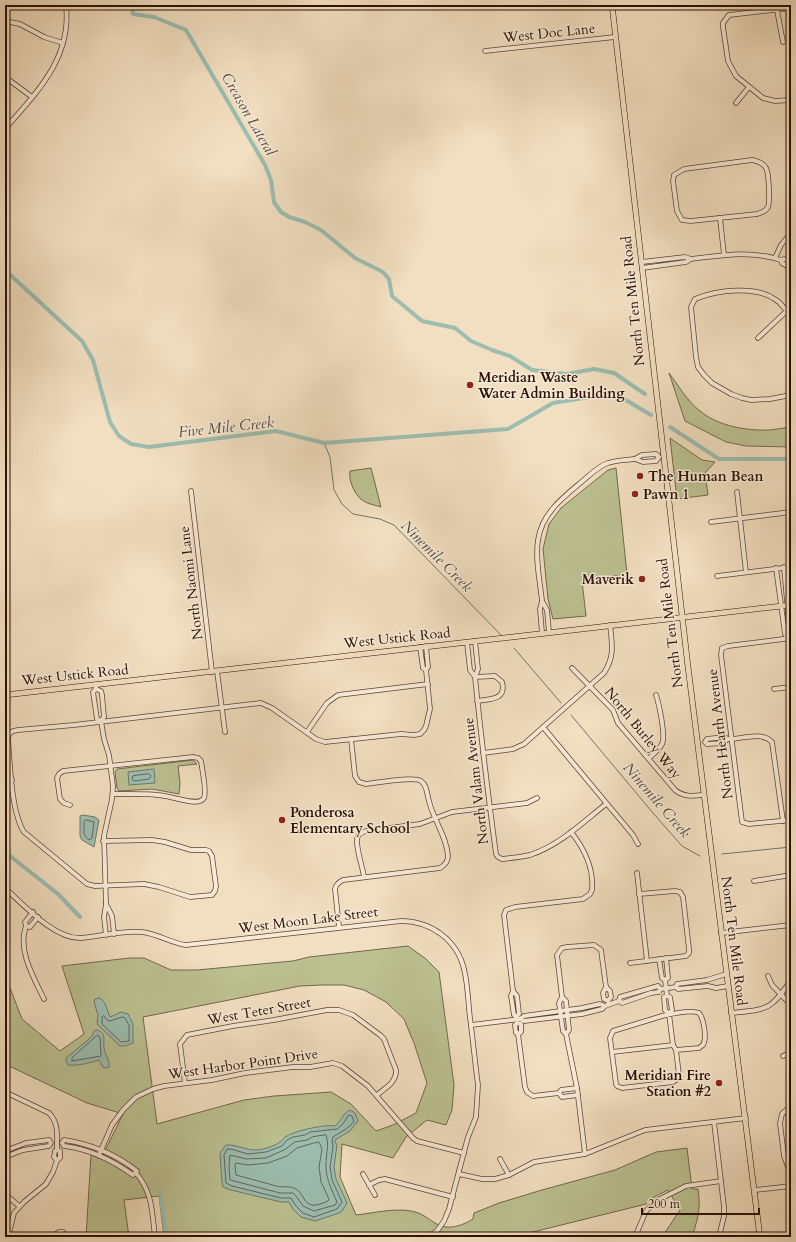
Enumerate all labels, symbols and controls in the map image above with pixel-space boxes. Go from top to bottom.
street label: West Doc Lane [501,19,596,47]
water label: Creason Lateral [217,69,281,160]
street label: North Ten Mile Road [617,235,649,367]
place label: Meridian Waste Water Admin Building [477,368,625,403]
marker: Meridian Waste Water Admin Building [465,380,475,390]
water label: Five Mile Creek [177,412,275,442]
place label: The Human Bean [648,467,764,486]
marker: The Human Bean [635,471,645,481]
place label: Pawn 1 [643,485,689,504]
marker: Pawn 1 [630,489,640,499]
water label: Ninemile Creek [397,516,478,597]
street label: North Naomi Lane [175,525,207,641]
street label: North Ten Mile Road [653,557,687,689]
place label: Maverik [582,570,634,589]
marker: Maverik [637,574,647,584]
street label: West Ustick Road [342,623,452,653]
street label: West Ustick Road [20,660,130,690]
street label: North Hearth Avenue [703,668,737,800]
street label: North Burley Way [600,683,686,783]
street label: North Valam Avenue [459,717,493,845]
water label: Ninemile Creek [619,758,696,842]
place label: Ponderosa Elementary School [290,803,410,838]
marker: Ponderosa Elementary School [277,815,287,825]
street label: North Ten Mile Road [717,875,751,1007]
street label: West Moon Lake Street [236,902,379,938]
street label: West Teter Street [205,992,313,1030]
street label: West Harbor Point Drive [166,1044,319,1084]
place label: Meridian Fire Station #2 [625,1066,711,1101]
marker: Meridian Fire Station #2 [714,1078,724,1088]
scale bar [642,1190,759,1216]
text: 200 m [648,1196,681,1212]

